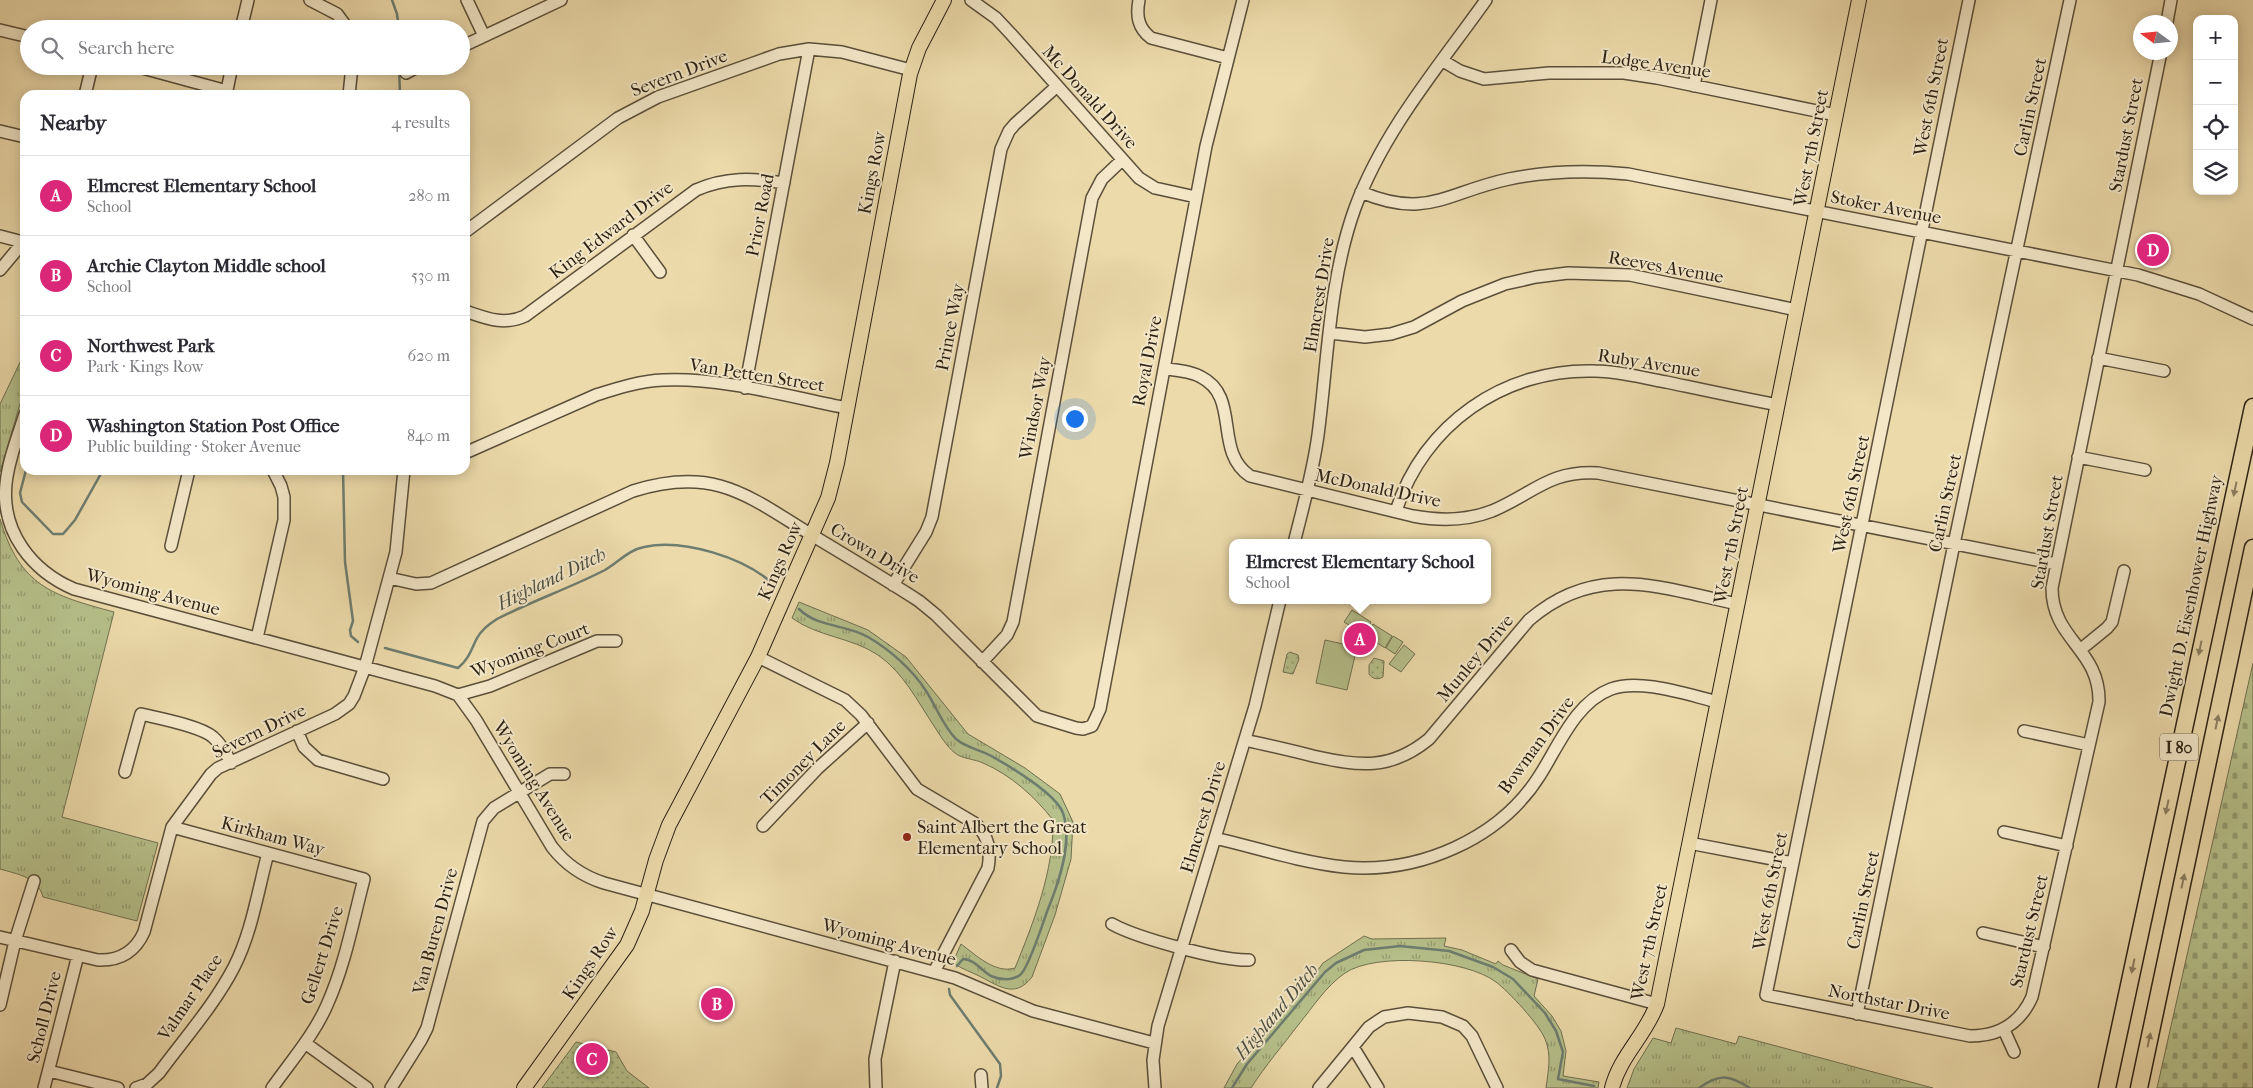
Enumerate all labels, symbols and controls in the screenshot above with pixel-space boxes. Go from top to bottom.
north arrow [2133,15,2178,60]
map controls [2193,15,2238,195]
button: + [2193,15,2238,60]
search box [20,20,470,75]
icon: search [38,34,66,62]
street label: West 6th Street [1910,36,1953,159]
text: Search here [78,37,174,59]
street label: Mc Donald Drive [1038,41,1142,154]
street label: Severn Drive [628,45,730,101]
street label: Lodge Avenue [1600,46,1712,83]
street label: Carlin Street [2010,55,2051,158]
button: − [2193,60,2238,105]
street label: Stardust Street [2105,76,2148,194]
street label: West 7th Street [1790,87,1833,209]
button: locate [2193,105,2238,150]
text: Nearby [40,111,106,135]
text: 4 results [392,113,450,132]
street label: Kings Row [854,129,891,216]
button: layers [2193,150,2238,195]
street label: Prior Road [742,172,779,258]
text: Elmcrest Elementary School [87,175,316,197]
street label: King Edward Drive [545,177,677,284]
text: A [51,186,61,205]
text: 280 m [408,186,450,205]
street label: Stoker Avenue [1829,186,1943,229]
text: School [87,197,132,216]
pin: D [2137,231,2169,269]
street label: Elmcrest Drive [1300,236,1339,354]
street label: Reeves Avenue [1607,247,1725,288]
text: Archie Clayton Middle school [87,255,326,277]
text: B [51,266,61,285]
text: 530 m [411,266,450,285]
text: School [87,277,132,296]
street label: Prince Way [932,280,970,373]
street label: Royal Drive [1128,314,1167,408]
text: Northwest Park [87,335,215,357]
street label: Ruby Avenue [1596,345,1702,382]
text: C [51,346,61,365]
text: 620 m [408,346,450,365]
street label: Van Petten Street [687,354,826,397]
street label: Windsor Way [1015,354,1056,462]
text: Park · Kings Row [87,357,204,376]
your location [1062,406,1088,432]
text: Washington Station Post Office [87,415,339,437]
text: D [50,426,62,445]
text: 840 m [407,426,450,445]
street label: West 6th Street [1829,433,1874,556]
text: Public building · Stoker Avenue [87,437,301,456]
street label: Carlin Street [1925,451,1966,554]
street label: McDonald Drive [1313,465,1443,512]
street label: Dwight D. Eisenhower Highway [2156,472,2228,719]
street label: Stardust Street [2027,473,2068,591]
one-way arrow [2231,481,2239,496]
street label: West 7th Street [1710,484,1753,606]
street label: Kings Row [754,518,807,604]
street label: Crown Drive [826,519,923,588]
popup [1229,539,1491,604]
water label: Highland Ditch [493,543,610,615]
text: Elmcrest Elementary School [1245,551,1475,573]
street label: Wyoming Avenue [83,564,222,620]
text: School [1245,573,1290,592]
street label: Munley Drive [1433,610,1518,706]
street label: Wyoming Court [467,618,593,683]
pin: A [1344,620,1376,658]
one-way arrow [2196,640,2204,655]
street label: Bowman Drive [1494,692,1579,798]
street label: Severn Drive [209,700,310,763]
street label: Timoney Lane [756,715,850,809]
one-way arrow [2213,715,2221,730]
street label: Wyoming Avenue [488,716,579,845]
road number: I 80 [2160,734,2198,760]
street label: Elmcrest Drive [1176,758,1231,876]
one-way arrow [2162,799,2170,815]
street label: Kirkham Way [219,813,328,861]
place label: Saint Albert the Great Elementary School [917,817,1087,859]
street label: West 6th Street [1749,830,1792,953]
marker: Saint Albert the Great Elementary School [901,831,913,843]
street label: Carlin Street [1843,848,1884,951]
street label: Van Buren Drive [408,866,462,998]
street label: Stardust Street [2006,872,2053,990]
one-way arrow [2179,874,2187,889]
street label: West 7th Street [1627,881,1672,1003]
street label: Gellert Drive [297,903,348,1007]
street label: Wyoming Avenue [819,914,958,970]
street label: Kings Row [558,922,623,1004]
street label: Valmar Place [153,950,227,1045]
one-way arrow [2129,958,2137,973]
water label: Highland Ditch [1230,959,1323,1065]
street label: Scholl Drive [23,969,66,1065]
street label: Northstar Drive [1826,980,1952,1025]
pin: B [701,985,733,1023]
one-way arrow [2145,1033,2153,1048]
pin: C [576,1040,608,1078]

